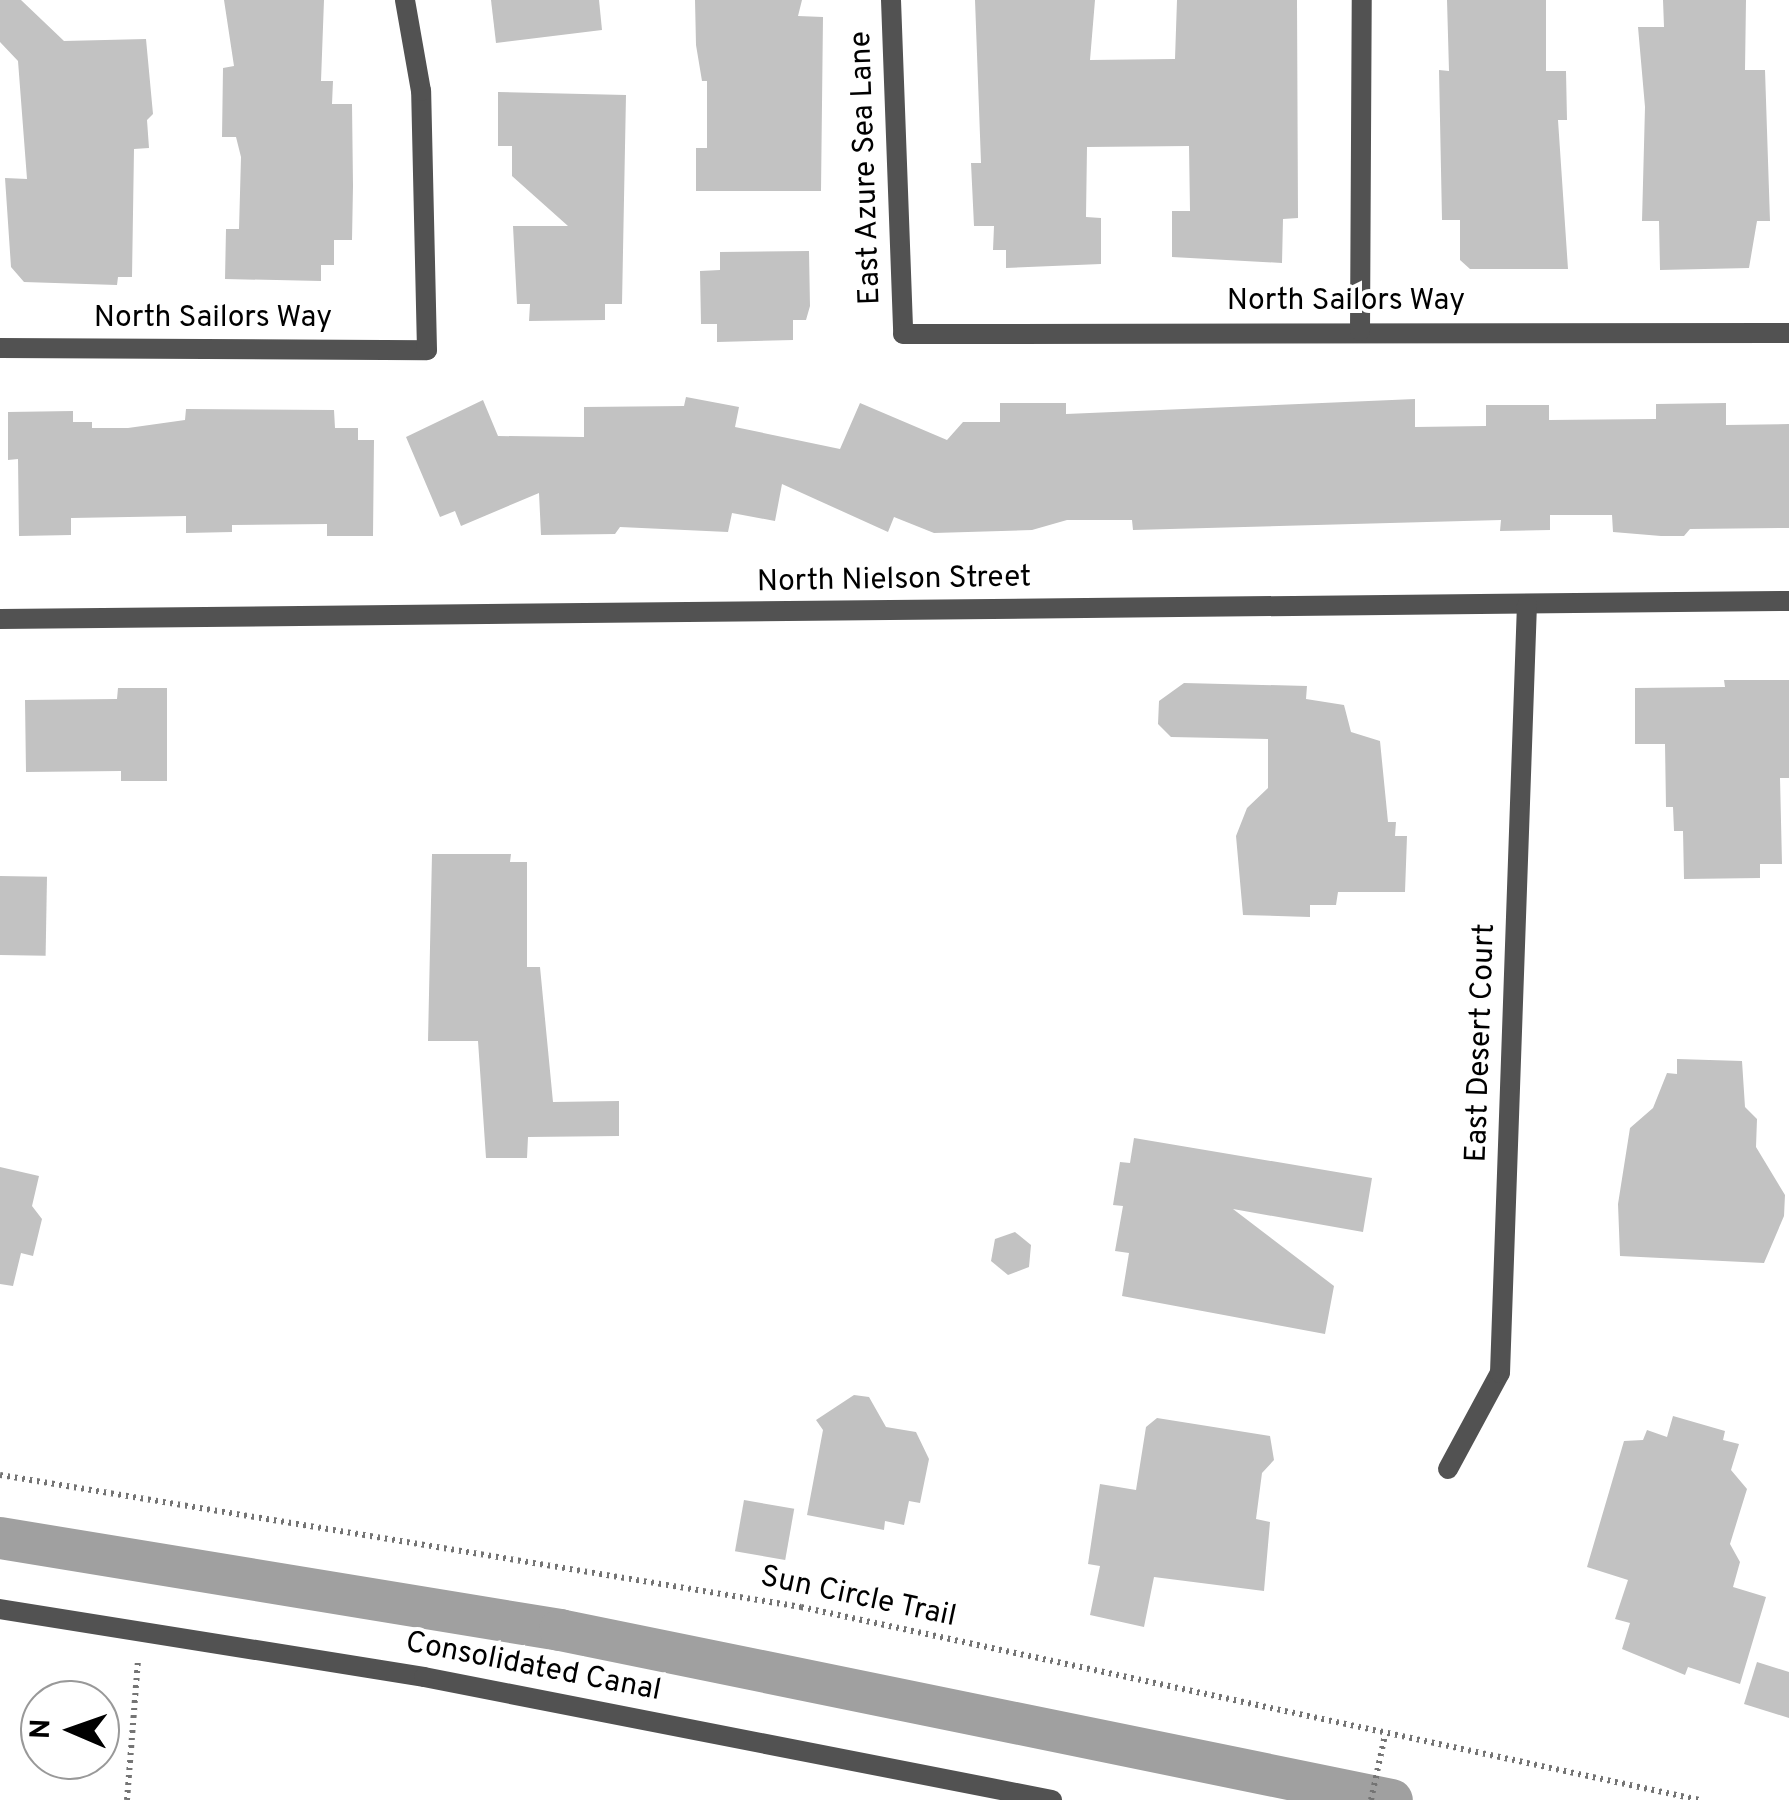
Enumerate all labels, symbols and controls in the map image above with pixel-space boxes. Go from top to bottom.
street label: East Azure Sea Lane [844,30,890,306]
street label: North Sailors Way [1226,284,1466,320]
street label: North Sailors Way [93,301,333,337]
street label: North Nielson Street [756,561,1032,601]
street label: East Desert Court [1460,923,1504,1163]
street label: Sun Circle Trail [756,1560,960,1636]
street label: Consolidated Canal [402,1626,664,1710]
north arrow [20,1680,120,1780]
text: N [24,1718,60,1740]

